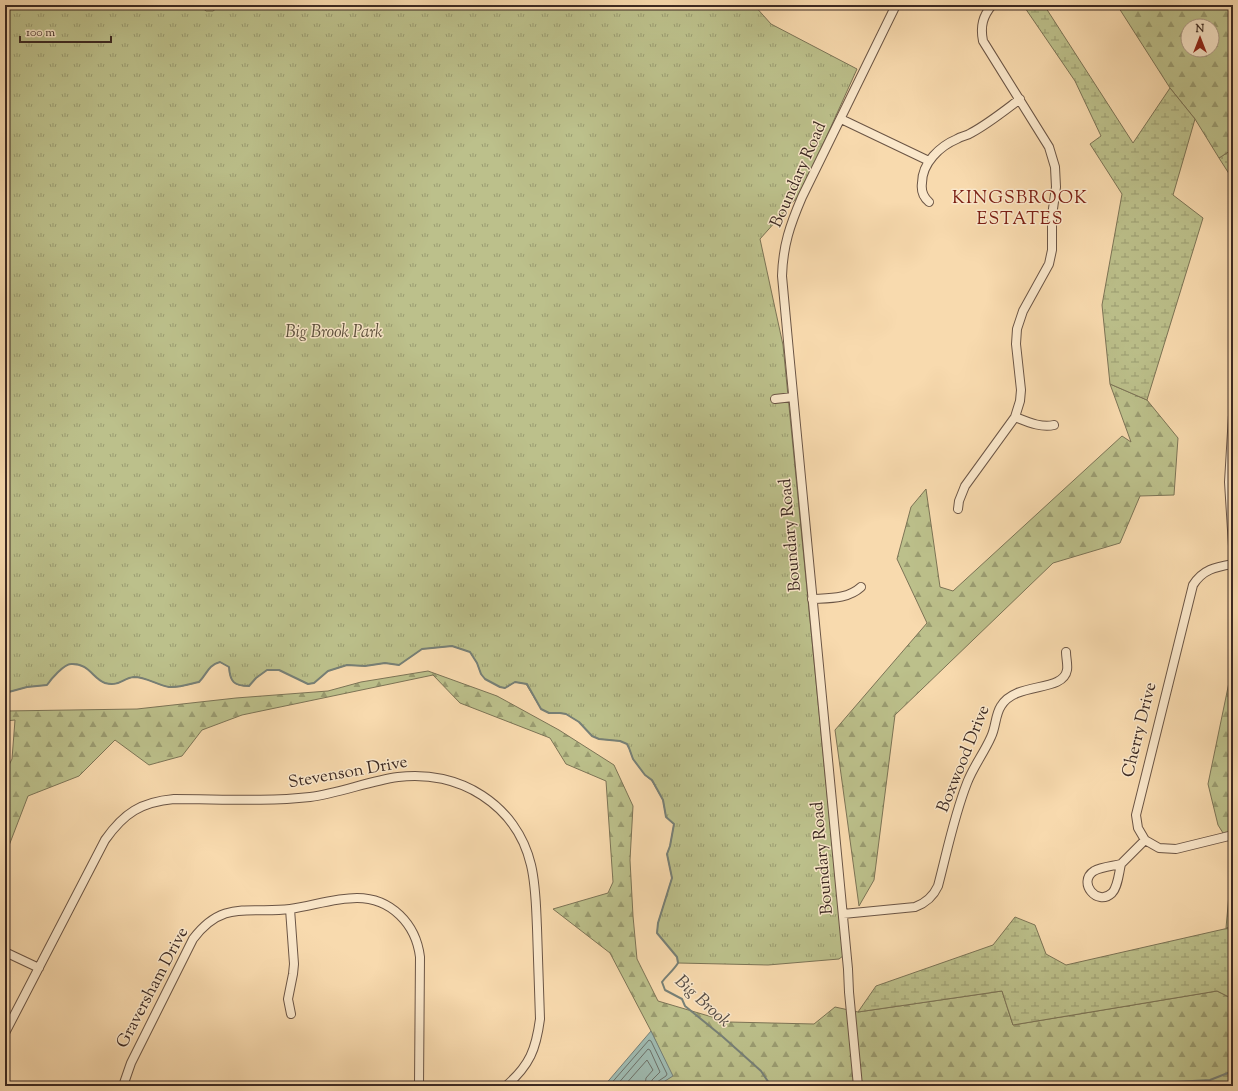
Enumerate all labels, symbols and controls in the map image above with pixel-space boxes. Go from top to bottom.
scale bar [20,18,111,44]
north arrow [1180,18,1220,58]
text: N [1195,21,1205,37]
text: 100 m [26,24,55,42]
street label: Boundary Road [765,118,833,232]
district label: KINGSBROOK ESTATES [952,186,1088,233]
park label: Big Brook Park [285,321,383,345]
street label: Boundary Road [774,477,808,593]
street label: Cherry Drive [1117,680,1163,780]
street label: Boxwood Drive [932,702,996,816]
street label: Stevenson Drive [287,751,410,795]
street label: Boundary Road [806,800,840,916]
street label: Graversham Drive [111,923,195,1053]
water label: Big Brook [668,970,736,1034]

